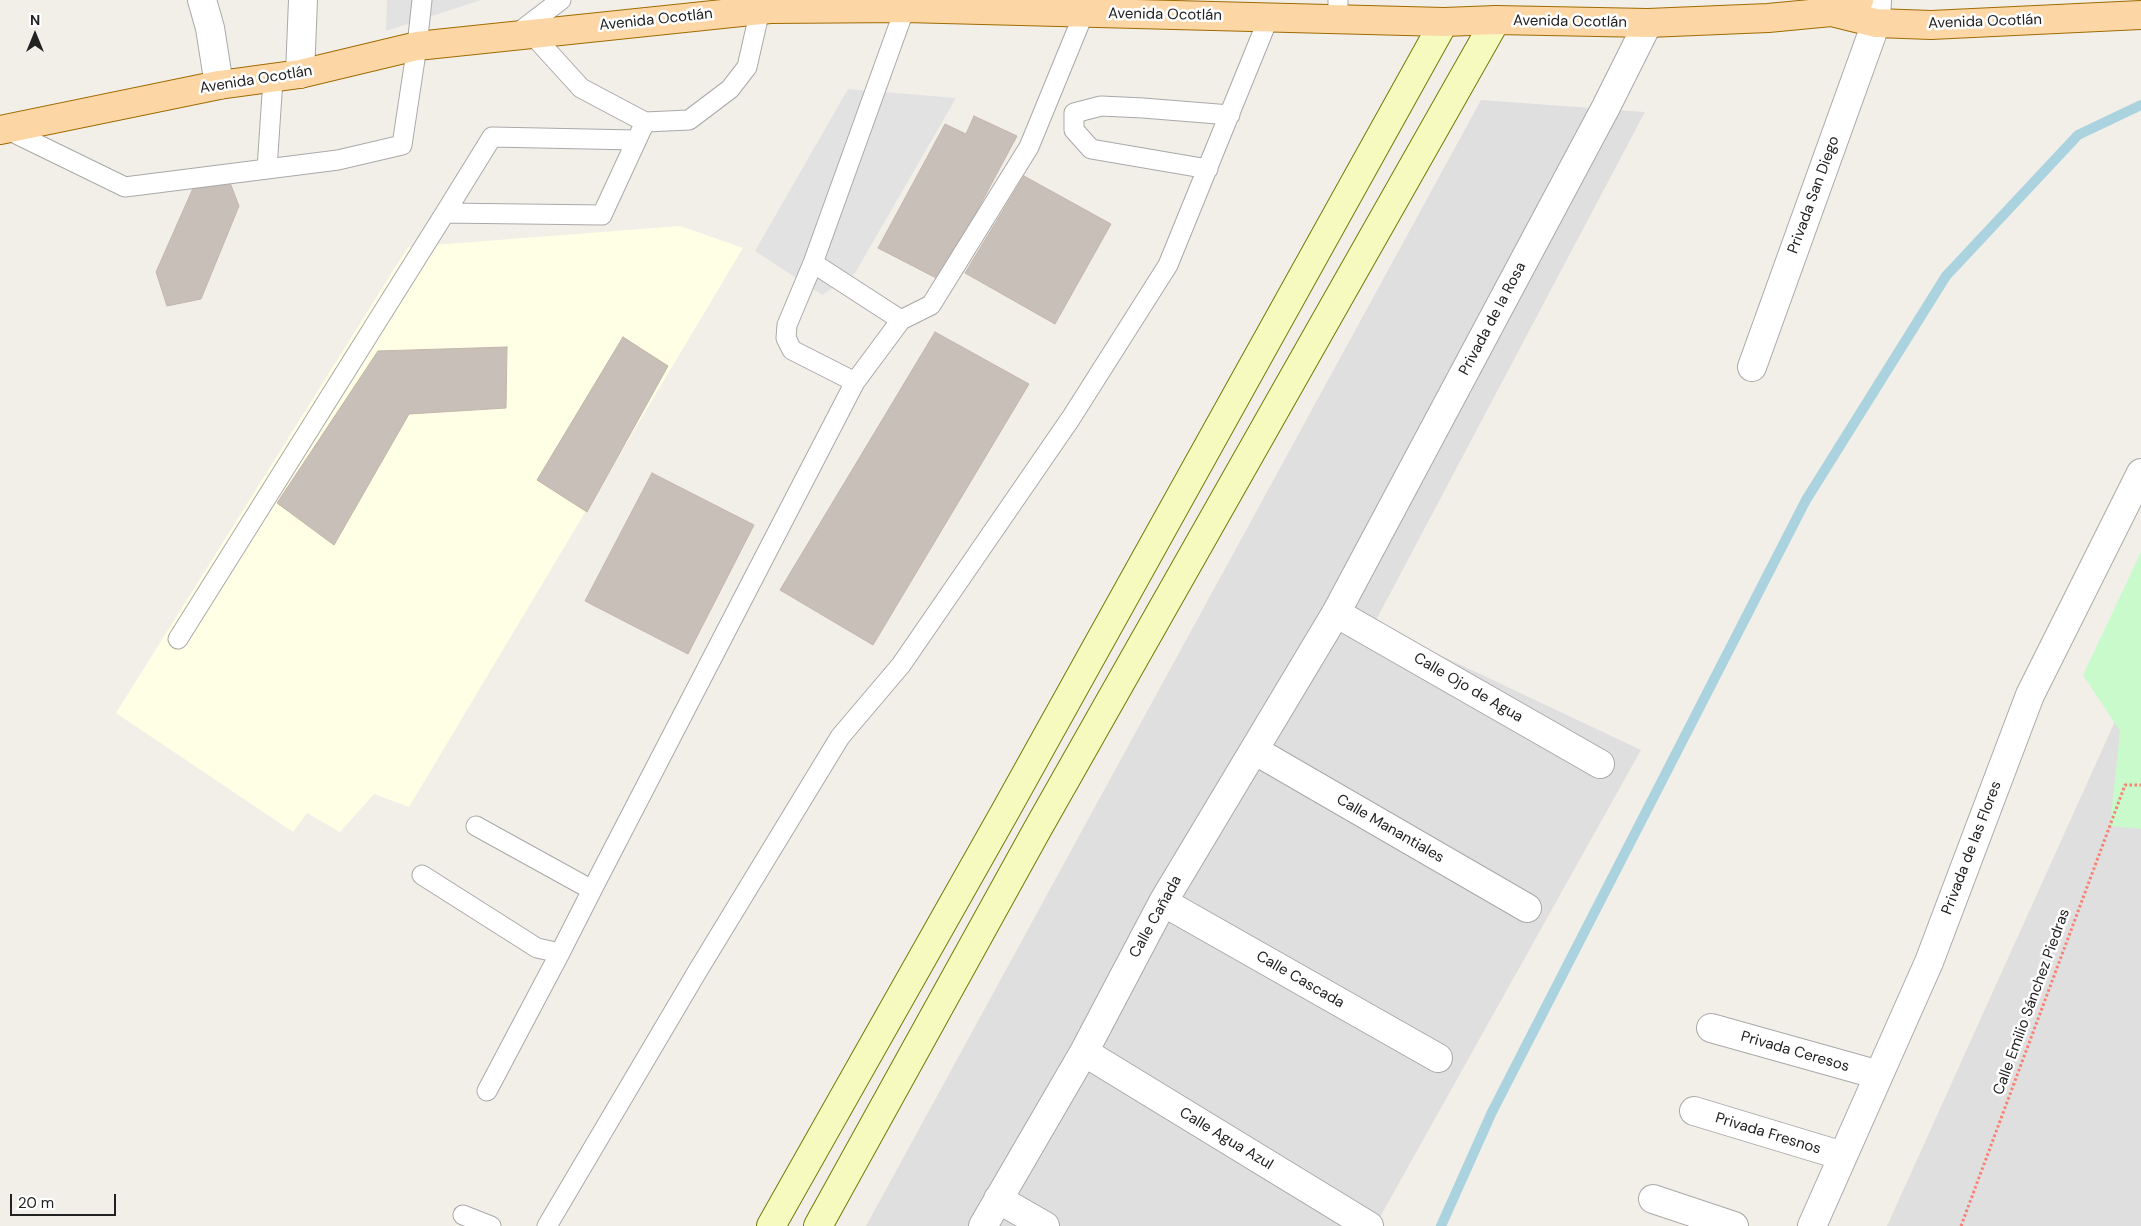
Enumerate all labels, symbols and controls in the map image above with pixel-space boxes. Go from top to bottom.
street label: Avenida Ocotlán [598,5,714,35]
street label: Avenida Ocotlán [1108,5,1222,25]
north arrow [10,10,60,60]
text: N [30,11,40,29]
street label: Avenida Ocotlán [1928,11,2042,33]
street label: Avenida Ocotlán [1513,12,1627,32]
street label: Avenida Ocotlán [198,62,314,98]
street label: Privada San Diego [1784,134,1844,256]
street label: Privada de la Rosa [1456,259,1530,379]
street label: Calle Ojo de Agua [1410,649,1526,727]
street label: Privada de las Flores [1938,779,2006,917]
street label: Calle Manantiales [1333,791,1447,867]
street label: Calle Cañada [1126,873,1186,961]
street label: Calle Emilio Sánchez Piedras [1990,906,2074,1098]
street label: Calle Cascada [1253,947,1347,1013]
street label: Privada Ceresos [1739,1028,1851,1076]
street label: Calle Agua Azul [1176,1104,1276,1174]
street label: Privada Fresnos [1713,1109,1823,1159]
scale bar [12,1184,119,1216]
text: 20 m [18,1193,54,1213]

